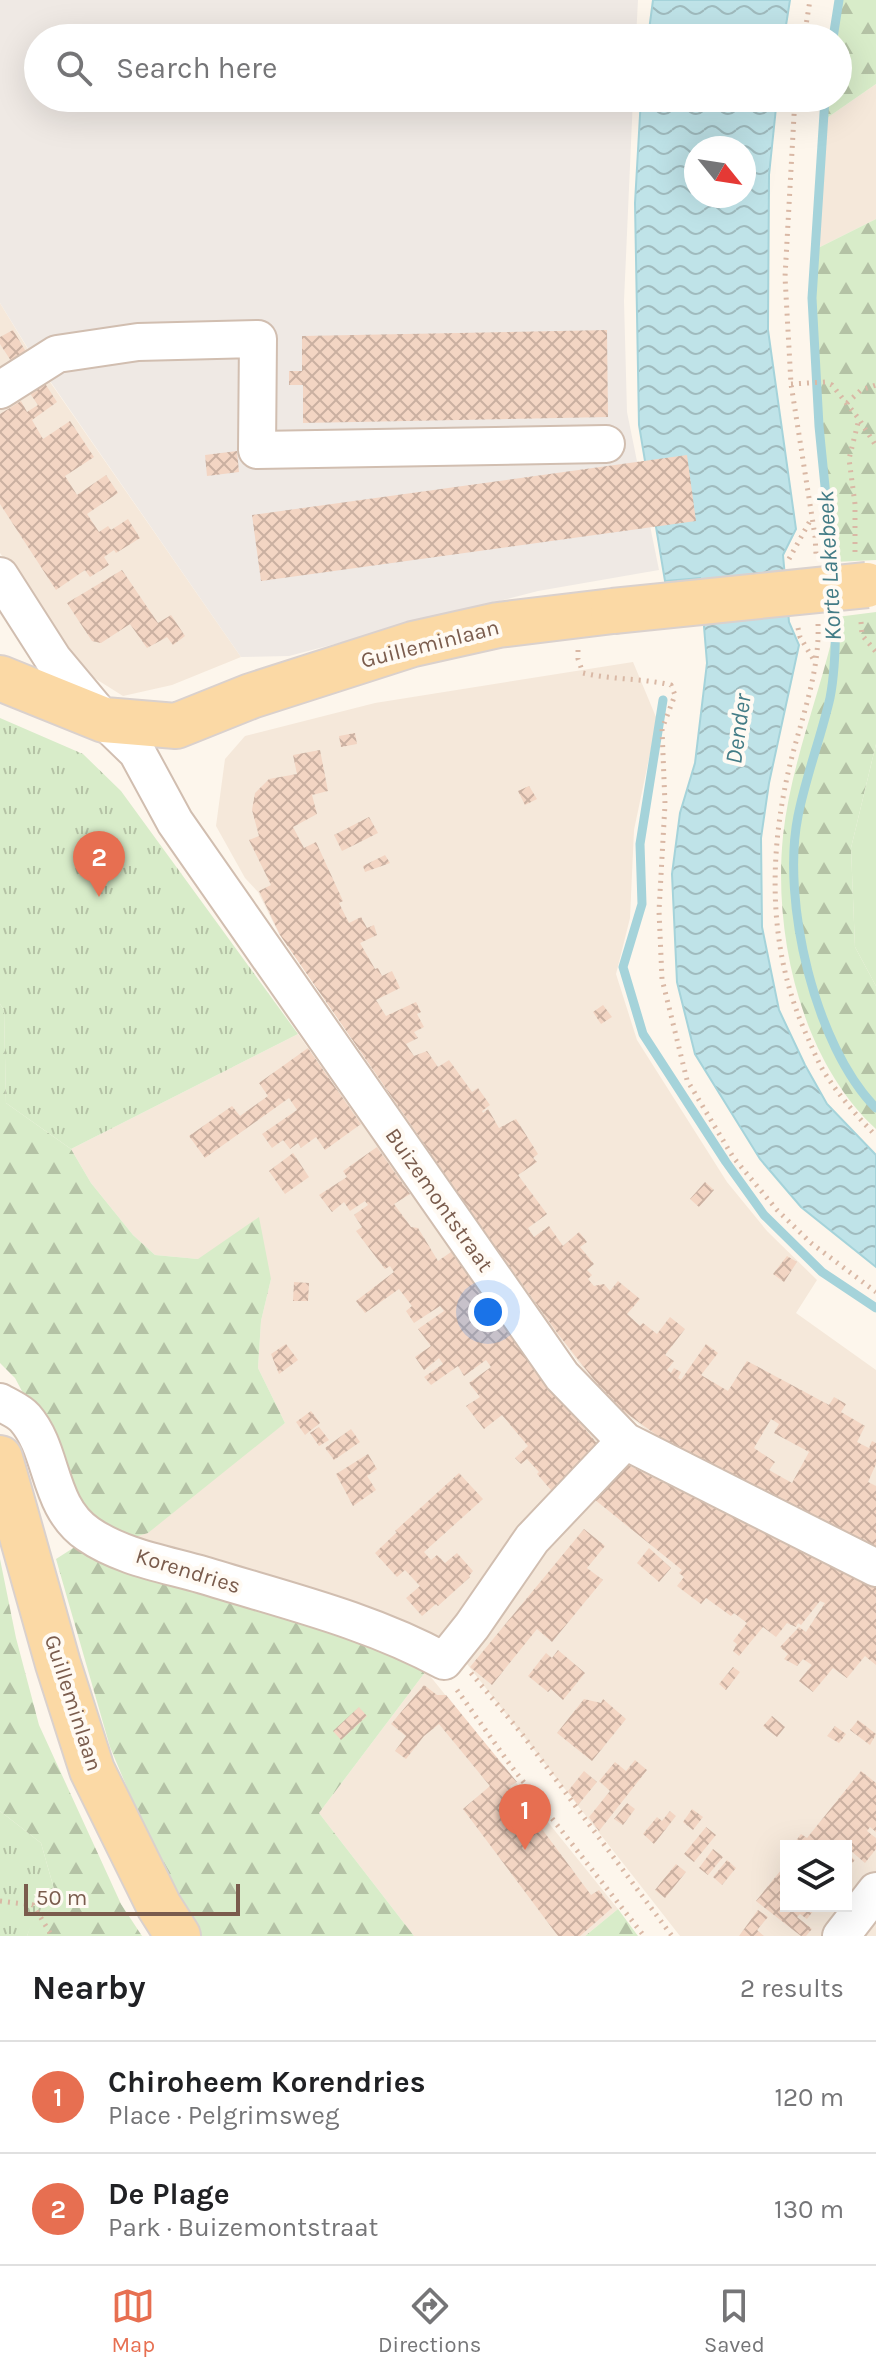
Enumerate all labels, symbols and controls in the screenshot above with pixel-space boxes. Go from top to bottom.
search box [24,24,852,112]
icon: search [52,46,96,90]
text: Search here [116,50,277,86]
north arrow [684,136,756,208]
water label: Korte Lakebeek [811,490,847,642]
street label: Guilleminlaan [358,614,502,674]
water label: Dender [719,691,757,766]
pin: 2 [73,831,125,897]
street label: Buizemontstraat [380,1123,498,1277]
your location [468,1292,508,1332]
street label: Korendries [132,1543,244,1599]
street label: Guilleminlaan [39,1632,107,1774]
pin: 1 [499,1784,551,1850]
map controls [780,1840,852,1912]
button: layers [780,1840,852,1912]
scale bar [24,1880,240,1916]
text: 50 m [36,1885,87,1911]
text: Nearby [32,1968,146,2008]
text: 2 results [740,1973,844,2004]
text: Chiroheem Korendries [108,2064,426,2100]
text: 1 [53,2082,63,2113]
text: 120 m [774,2082,844,2113]
text: Place · Pelgrimsweg [108,2100,339,2131]
text: De Plage [108,2176,230,2212]
text: 2 [50,2194,66,2225]
text: 130 m [774,2194,844,2225]
text: Park · Buizemontstraat [108,2212,378,2243]
tab: Map [111,2284,155,2358]
tab: Directions [378,2284,481,2358]
tab: Saved [704,2284,765,2358]

